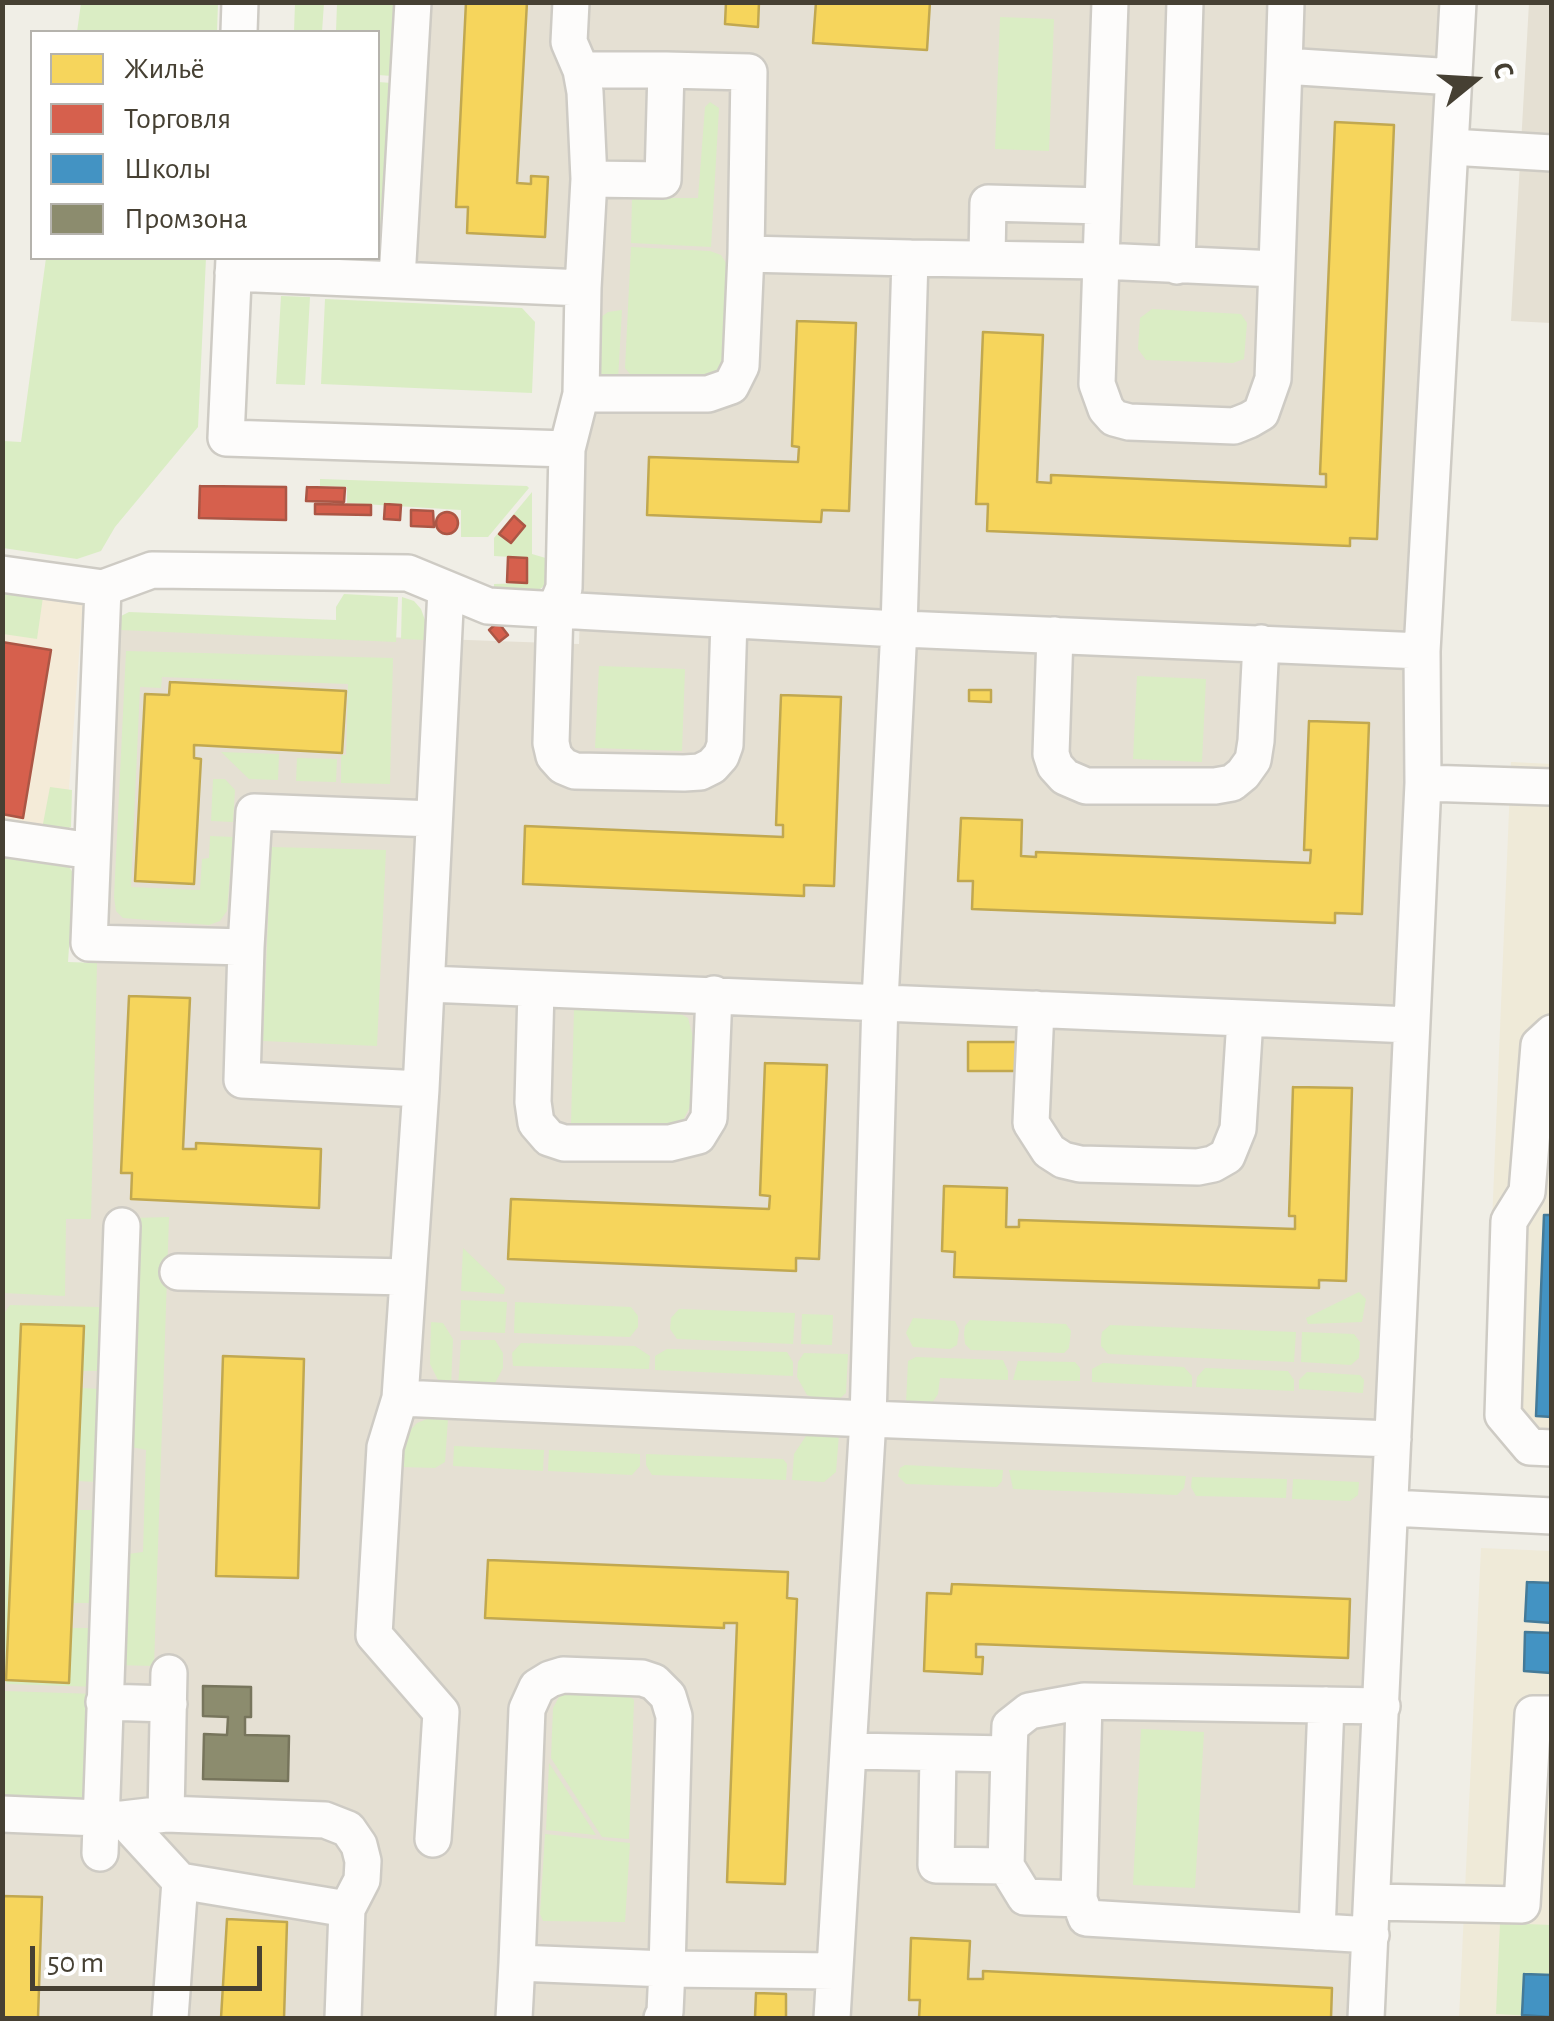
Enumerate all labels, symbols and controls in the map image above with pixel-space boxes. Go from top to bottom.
legend [30,30,380,260]
north arrow [1424,30,1524,130]
text: Жильё [124,54,205,84]
text: С [1487,59,1518,82]
text: Торговля [124,104,231,134]
text: Школы [124,154,211,184]
text: Промзона [124,204,248,234]
scale bar [35,1926,268,1988]
text: 50 m [47,1948,104,1978]

